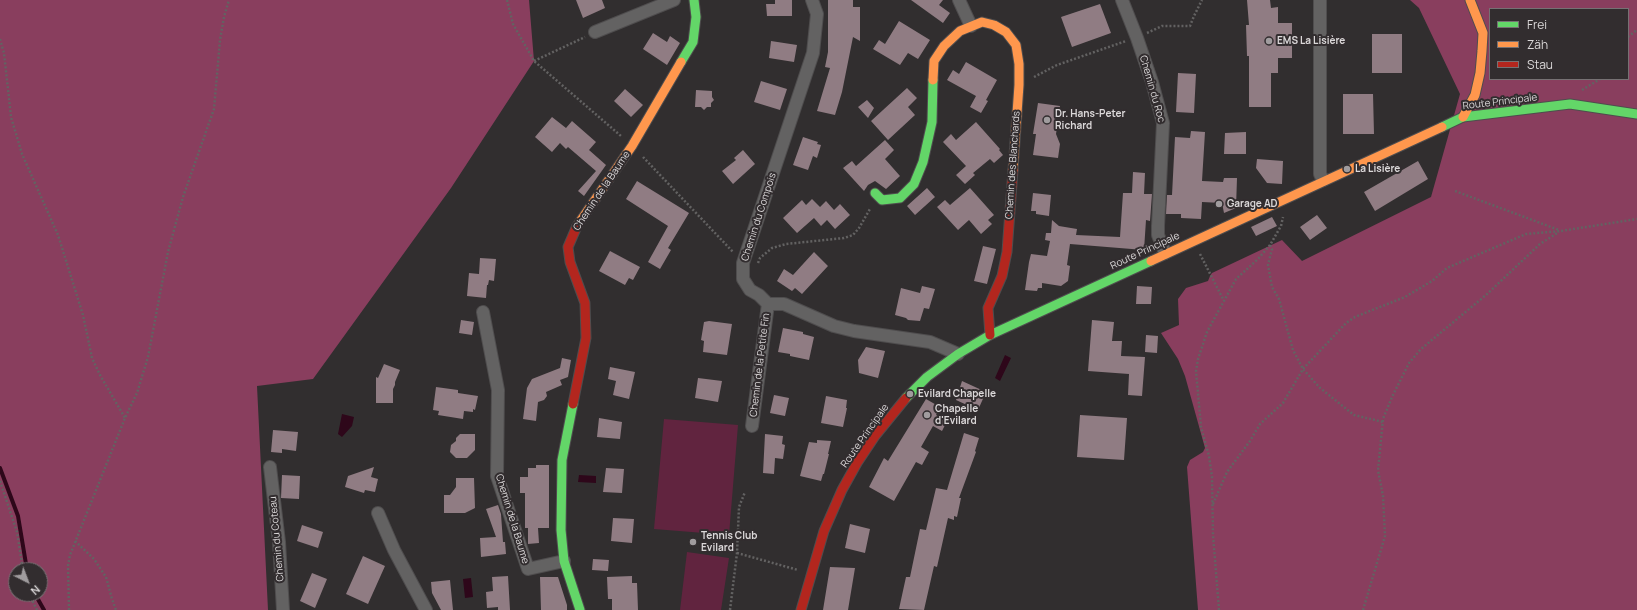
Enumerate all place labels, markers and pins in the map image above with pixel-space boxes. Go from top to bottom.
place label: EMS La Lisière [1277,35,1345,47]
marker: EMS La Lisière [1264,36,1274,46]
place label: Dr. Hans-Peter Richard [1055,108,1125,132]
marker: Dr. Hans-Peter Richard [1042,115,1052,125]
place label: La Lisière [1355,163,1400,175]
marker: La Lisière [1342,164,1352,174]
place label: Garage AD [1227,198,1278,210]
marker: Garage AD [1214,199,1224,209]
place label: Evilard Chapelle [918,388,996,400]
marker: Evilard Chapelle [905,389,915,399]
place label: Chapelle d'Evilard [935,403,978,426]
marker: Chapelle d'Evilard [922,410,932,420]
place label: Tennis Club Evilard [701,530,757,554]
marker: Tennis Club Evilard [688,537,698,547]

